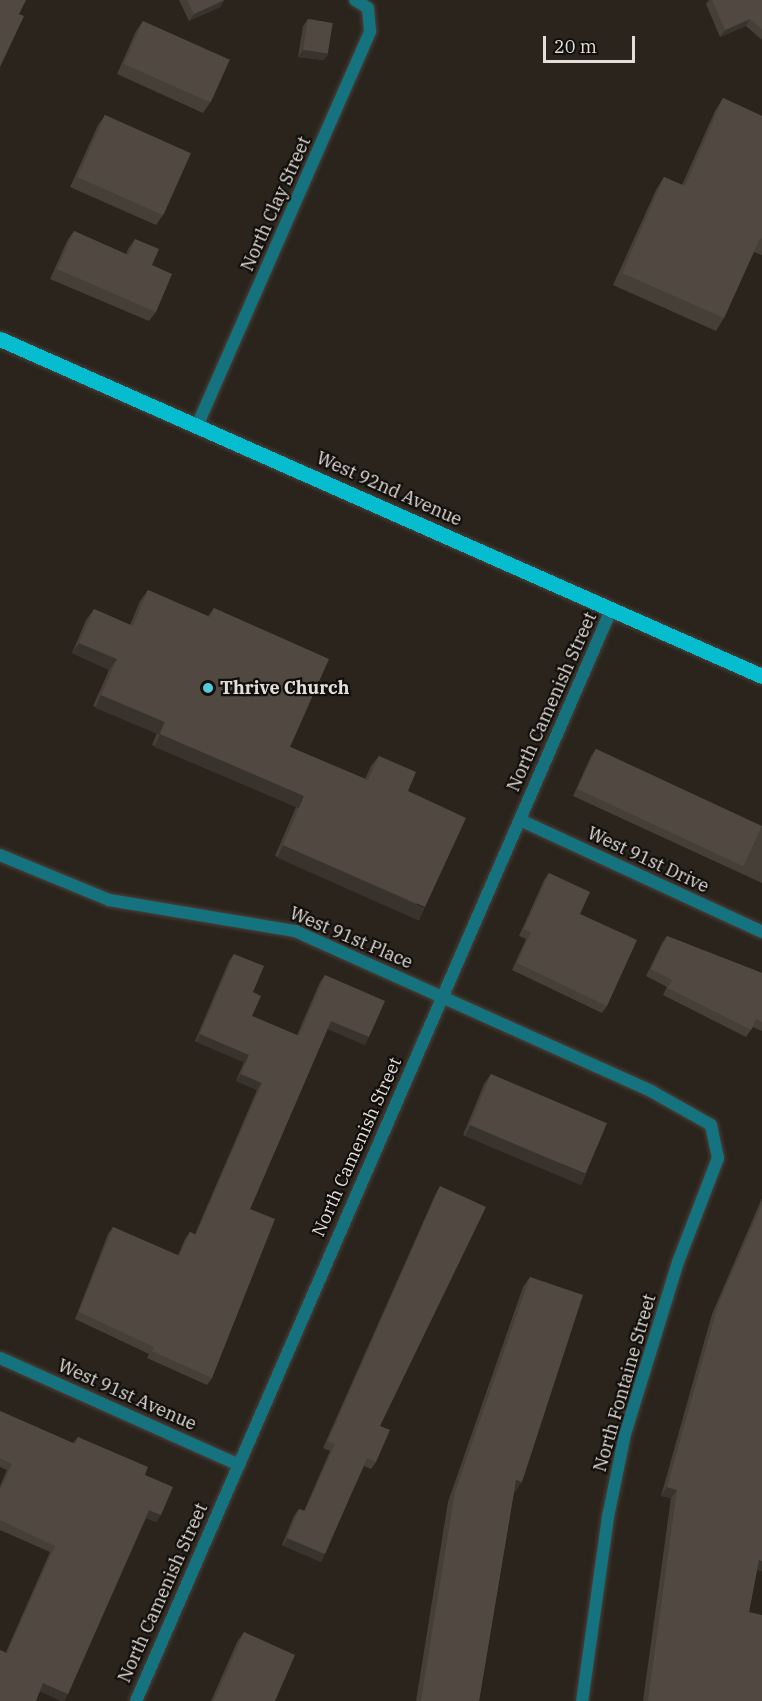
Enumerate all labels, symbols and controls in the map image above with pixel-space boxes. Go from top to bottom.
scale bar [546,24,638,62]
text: 20 m [554,35,597,58]
street label: North Clay Street [237,133,315,275]
street label: West 92nd Avenue [313,447,465,531]
street label: North Camenish Street [503,609,601,795]
place label: Thrive Church [220,677,349,699]
marker: Thrive Church [201,681,215,695]
street label: West 91st Drive [584,822,712,898]
street label: West 91st Place [286,902,416,974]
street label: North Camenish Street [308,1054,406,1240]
street label: North Fontaine Street [589,1292,661,1474]
street label: West 91st Avenue [54,1355,200,1435]
street label: North Camenish Street [114,1500,212,1686]

